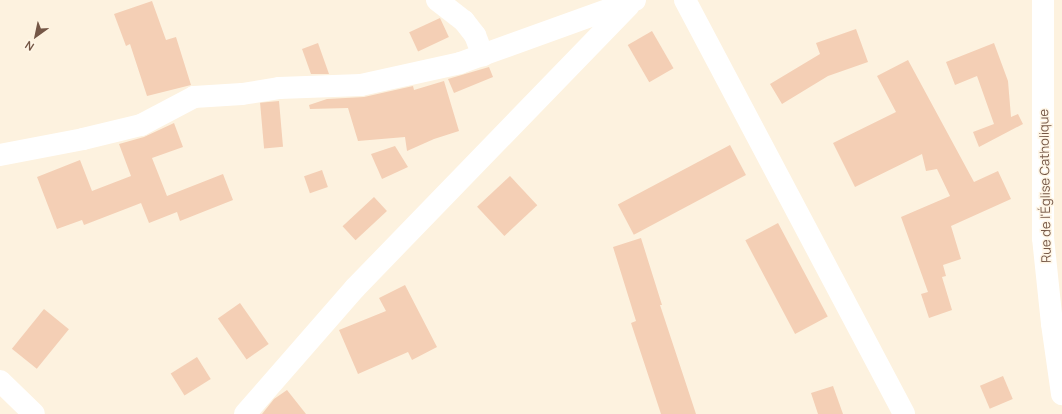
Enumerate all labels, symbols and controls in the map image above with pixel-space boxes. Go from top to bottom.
north arrow [16,16,56,56]
text: N [22,38,37,55]
street label: Rue de l'Église Catholique [1036,109,1054,263]

